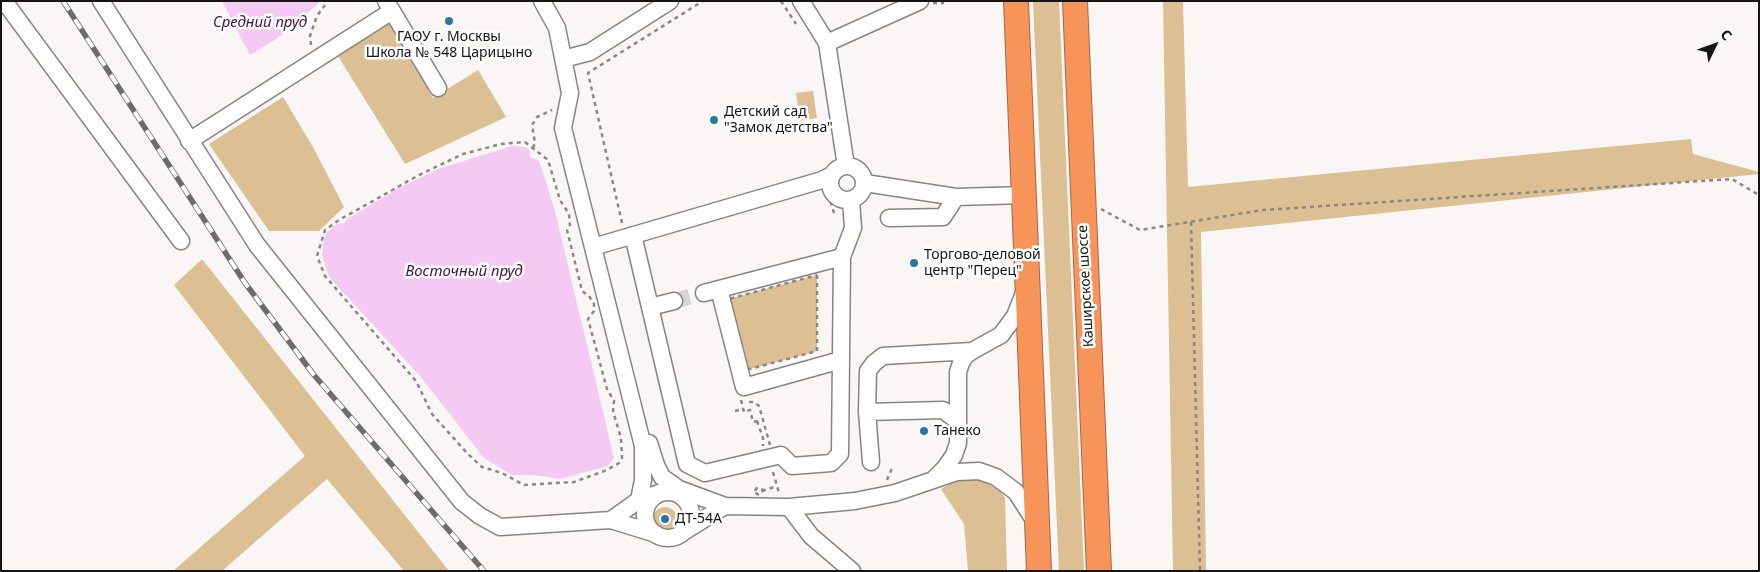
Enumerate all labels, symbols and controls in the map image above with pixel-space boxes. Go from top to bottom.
water label: Средний пруд [213,14,307,32]
marker: ГАОУ г. Москвы Школа № 548 Царицыно [443,15,455,27]
north arrow [1690,20,1740,70]
text: С [1716,25,1737,44]
place label: ГАОУ г. Москвы Школа № 548 Царицыно [366,29,532,62]
place label: Детский сад "Замок детства" [724,104,833,136]
marker: Детский сад "Замок детства" [708,114,720,126]
street label: Каширское шоссе [1074,225,1098,347]
place label: Торгово-деловой центр "Перец" [924,247,1041,280]
marker: Торгово-деловой центр "Перец" [908,257,920,269]
water label: Восточный пруд [405,263,523,281]
place label: Танеко [934,423,981,439]
marker: Танеко [918,425,930,437]
place label: ДТ-54А [675,511,722,527]
marker: ДТ-54А [659,513,671,525]

